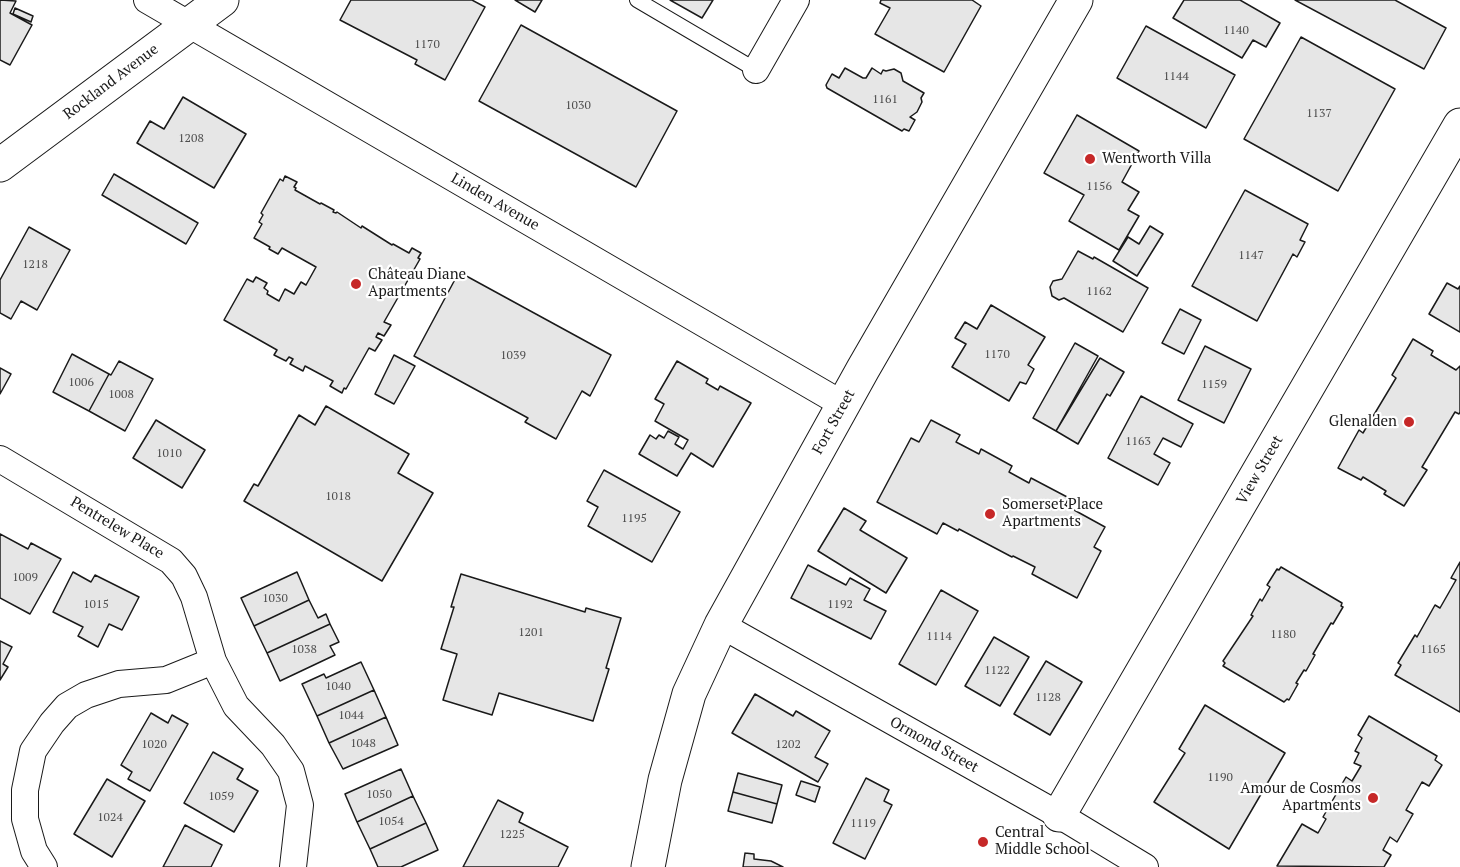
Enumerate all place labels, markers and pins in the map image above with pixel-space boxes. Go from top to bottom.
place label: Wentworth Villa [1102,150,1211,168]
marker: Wentworth Villa [1083,152,1097,166]
place label: Château Diane Apartments [368,266,466,301]
marker: Château Diane Apartments [349,277,363,291]
place label: Glenalden [1329,413,1397,431]
marker: Glenalden [1402,415,1416,429]
place label: Somerset Place Apartments [1002,496,1103,531]
marker: Somerset Place Apartments [983,507,997,521]
place label: Amour de Cosmos Apartments [1240,780,1361,815]
marker: Amour de Cosmos Apartments [1366,791,1380,805]
place label: Central Middle School [995,824,1090,859]
marker: Central Middle School [976,835,990,849]

